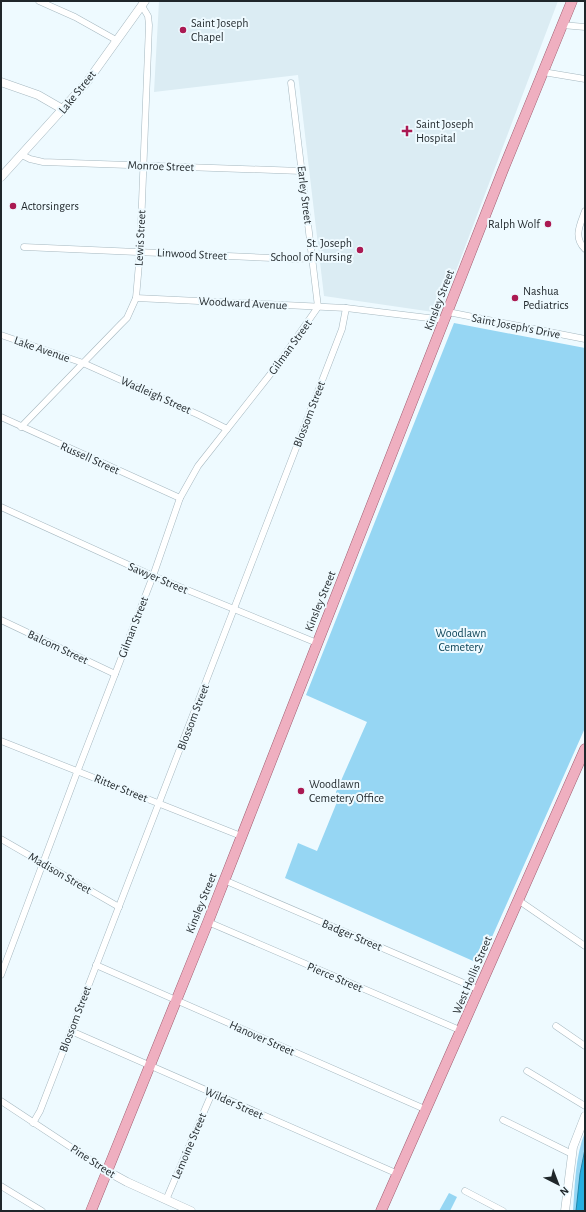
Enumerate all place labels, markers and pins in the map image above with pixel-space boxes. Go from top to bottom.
place label: Saint Joseph Chapel [191,17,249,43]
marker: Saint Joseph Chapel [178,25,188,35]
place label: Saint Joseph Hospital [416,118,474,144]
marker: Saint Joseph Hospital [401,125,413,137]
place label: Actorsingers [21,200,79,212]
marker: Actorsingers [8,201,18,211]
place label: Ralph Wolf [488,218,541,230]
marker: Ralph Wolf [543,219,553,229]
place label: St. Joseph School of Nursing [270,237,352,263]
marker: St. Joseph School of Nursing [355,245,365,255]
place label: Nashua Pediatrics [523,285,569,311]
marker: Nashua Pediatrics [510,293,520,303]
place label: Woodlawn Cemetery Office [309,778,384,805]
marker: Woodlawn Cemetery Office [296,786,306,796]

